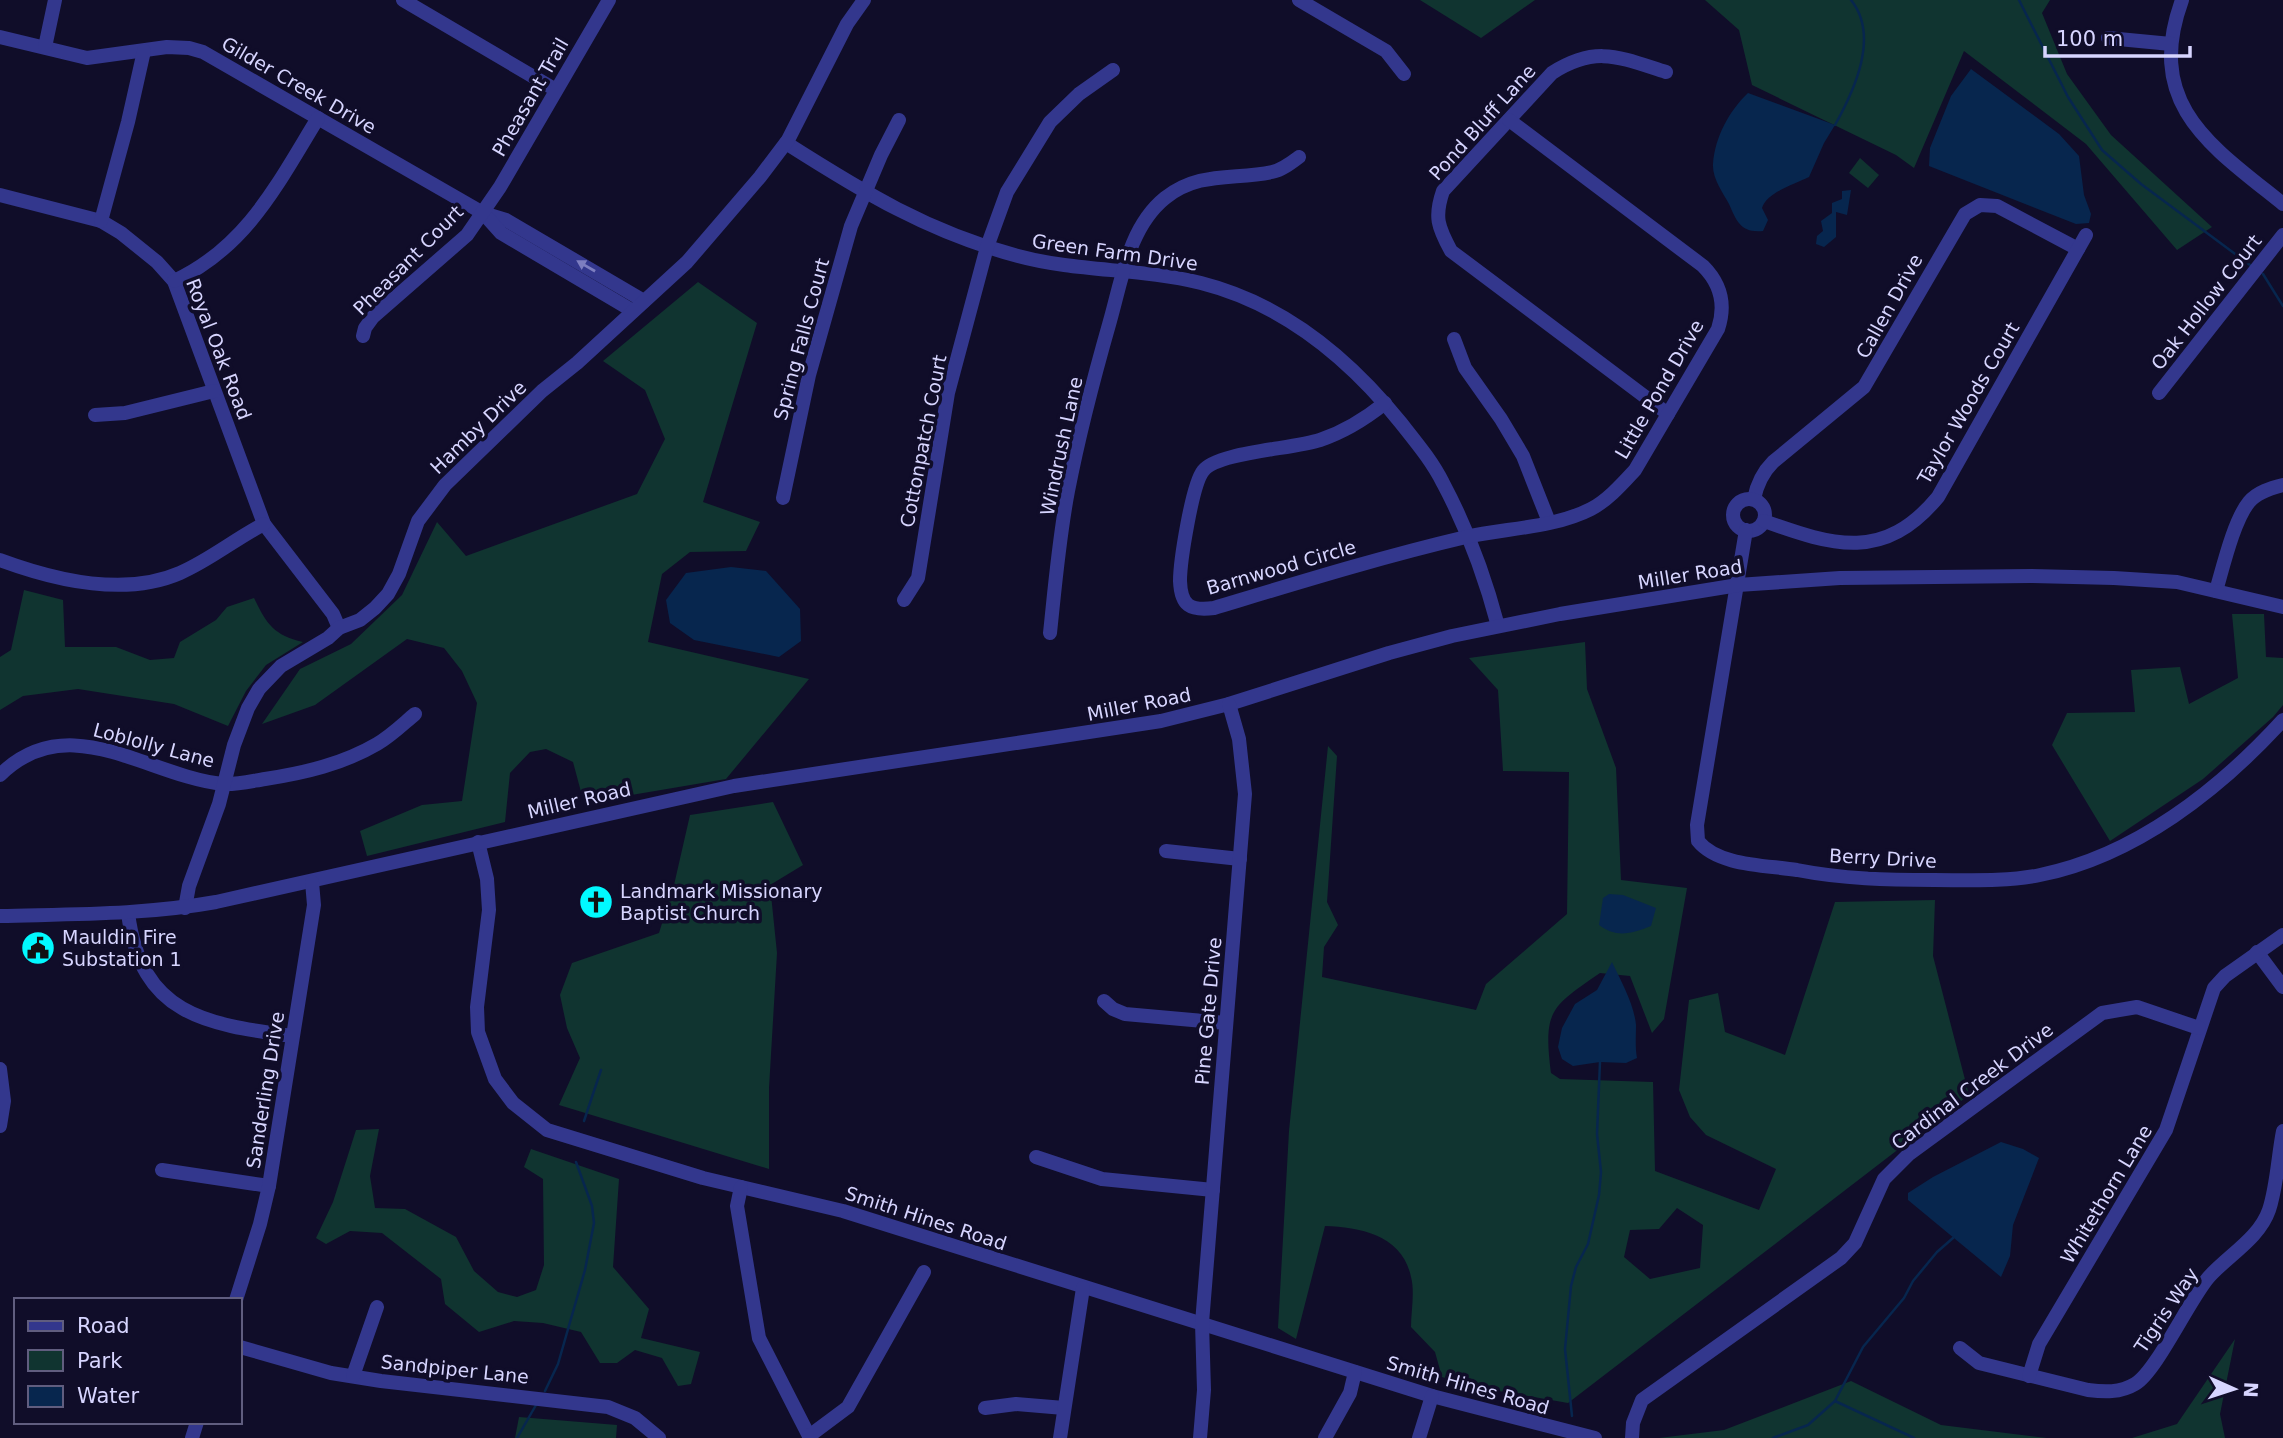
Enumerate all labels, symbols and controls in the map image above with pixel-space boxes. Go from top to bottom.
scale bar [2045,14,2190,58]
text: 100 m [2056,27,2123,51]
street label: Gilder Creek Drive [218,32,380,138]
street label: Pheasant Trail [487,34,573,160]
street label: Pond Bluff Lane [1424,60,1540,184]
street label: Pheasant Court [349,201,467,319]
street label: Green Farm Drive [1031,229,1199,275]
street label: Oak Hollow Court [2146,230,2266,374]
street label: Callen Drive [1851,250,1927,362]
street label: Spring Falls Court [769,256,833,422]
one-way arrow [576,260,595,272]
street label: Royal Oak Road [182,275,256,423]
street label: Little Pond Drive [1610,316,1708,462]
street label: Taylor Woods Court [1912,318,2023,489]
street label: Cottonpatch Court [895,353,951,529]
street label: Windrush Lane [1036,374,1086,518]
street label: Hamby Drive [426,376,530,478]
street label: Barnwood Circle [1204,535,1358,599]
street label: Miller Road [1636,555,1744,593]
street label: Miller Road [1085,683,1193,725]
street label: Loblolly Lane [91,718,217,772]
street label: Miller Road [525,777,633,823]
street label: Berry Drive [1829,844,1937,872]
place label: Landmark Missionary Baptist Church [620,880,822,924]
church icon: Landmark Missionary Baptist Church [577,883,615,921]
place label: Mauldin Fire Substation 1 [62,926,182,970]
public building icon: Mauldin Fire Substation 1 [19,929,57,967]
street label: Pine Gate Drive [1191,936,1225,1086]
street label: Sanderling Drive [242,1010,288,1170]
street label: Cardinal Creek Drive [1887,1018,2057,1154]
street label: Whitethorn Lane [2056,1121,2156,1267]
street label: Smith Hines Road [843,1182,1009,1254]
street label: Tigris Way [2129,1263,2202,1358]
legend [14,1298,242,1424]
text: Road [77,1314,130,1338]
text: Park [77,1349,123,1373]
street label: Sandpiper Lane [380,1350,530,1388]
street label: Smith Hines Road [1384,1351,1552,1419]
north arrow [2199,1354,2269,1424]
text: N [2240,1381,2262,1398]
text: Water [77,1384,139,1408]

